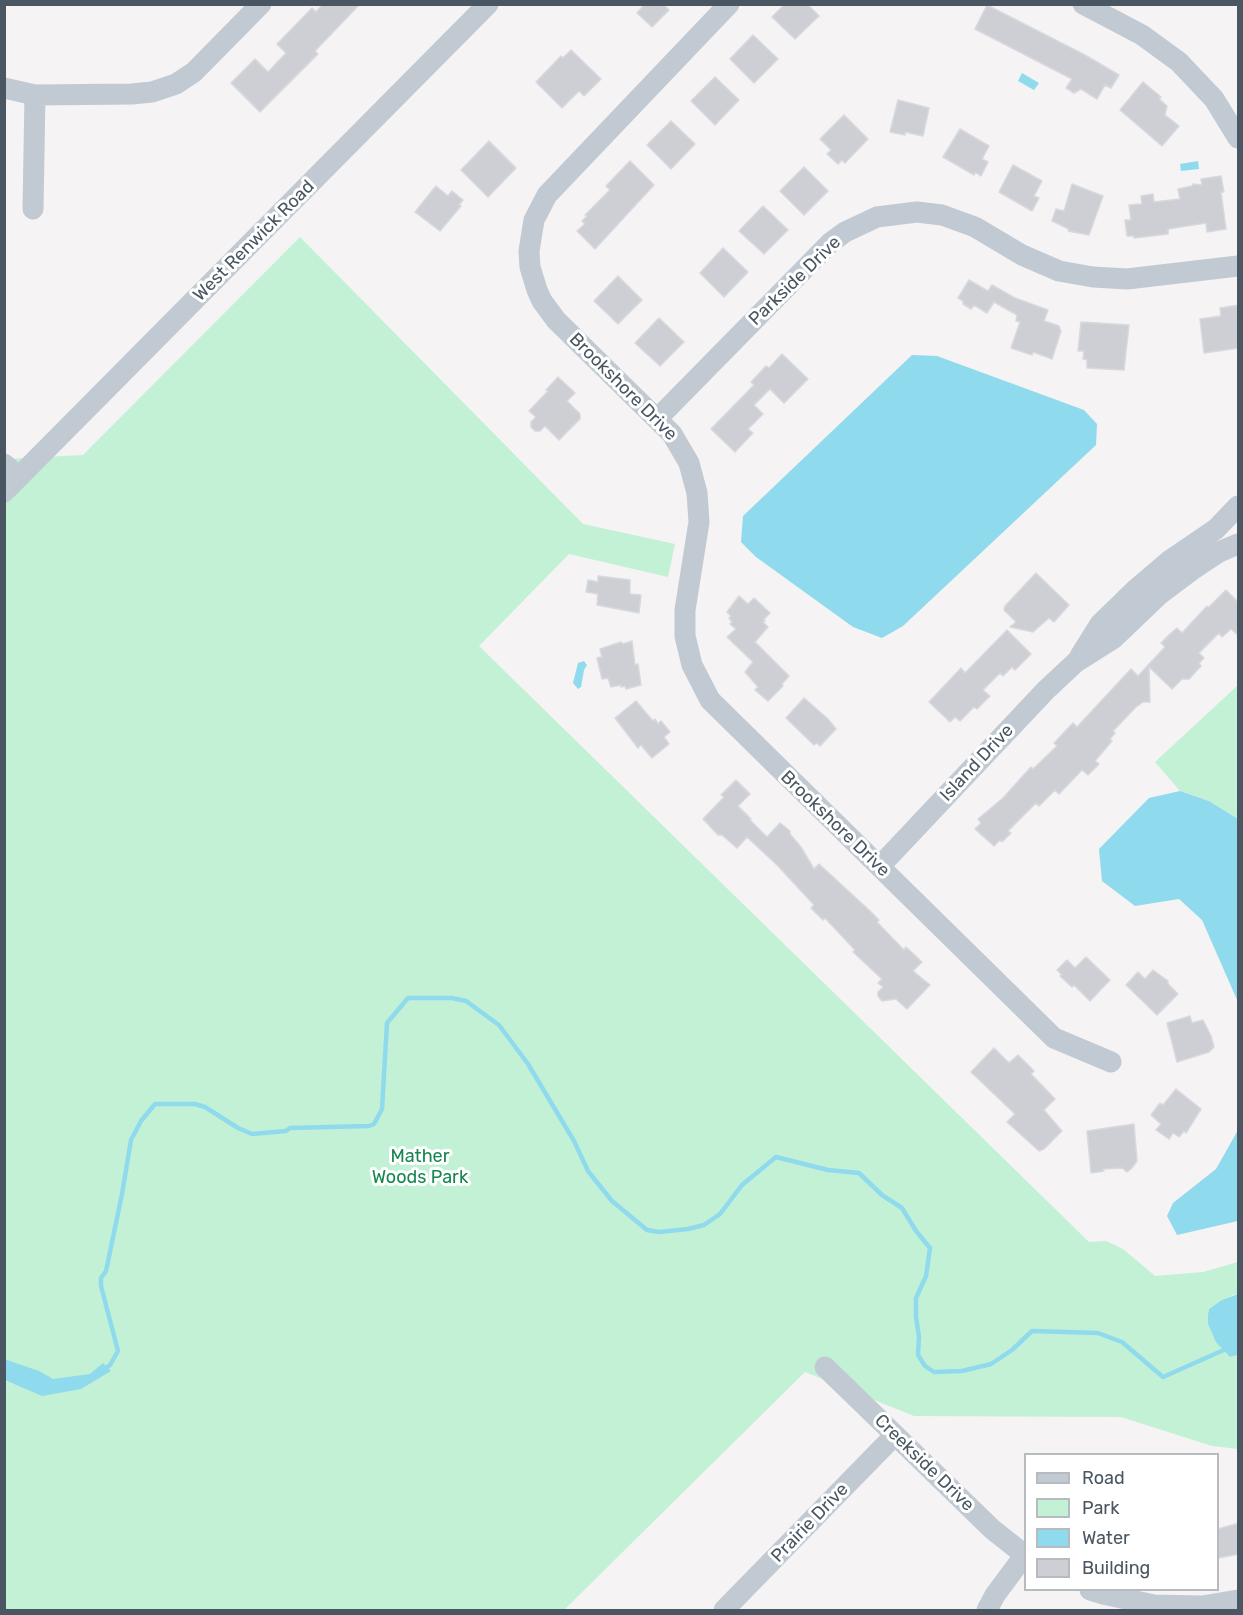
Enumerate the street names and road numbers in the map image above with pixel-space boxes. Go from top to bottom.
street label: West Renwick Road [189,176,319,306]
street label: Parkside Drive [745,232,845,330]
street label: Brookshore Drive [565,329,681,445]
street label: Island Drive [936,720,1018,806]
street label: Brookshore Drive [776,766,894,882]
street label: Creekside Drive [870,1410,978,1516]
street label: Prairie Drive [767,1479,853,1567]

